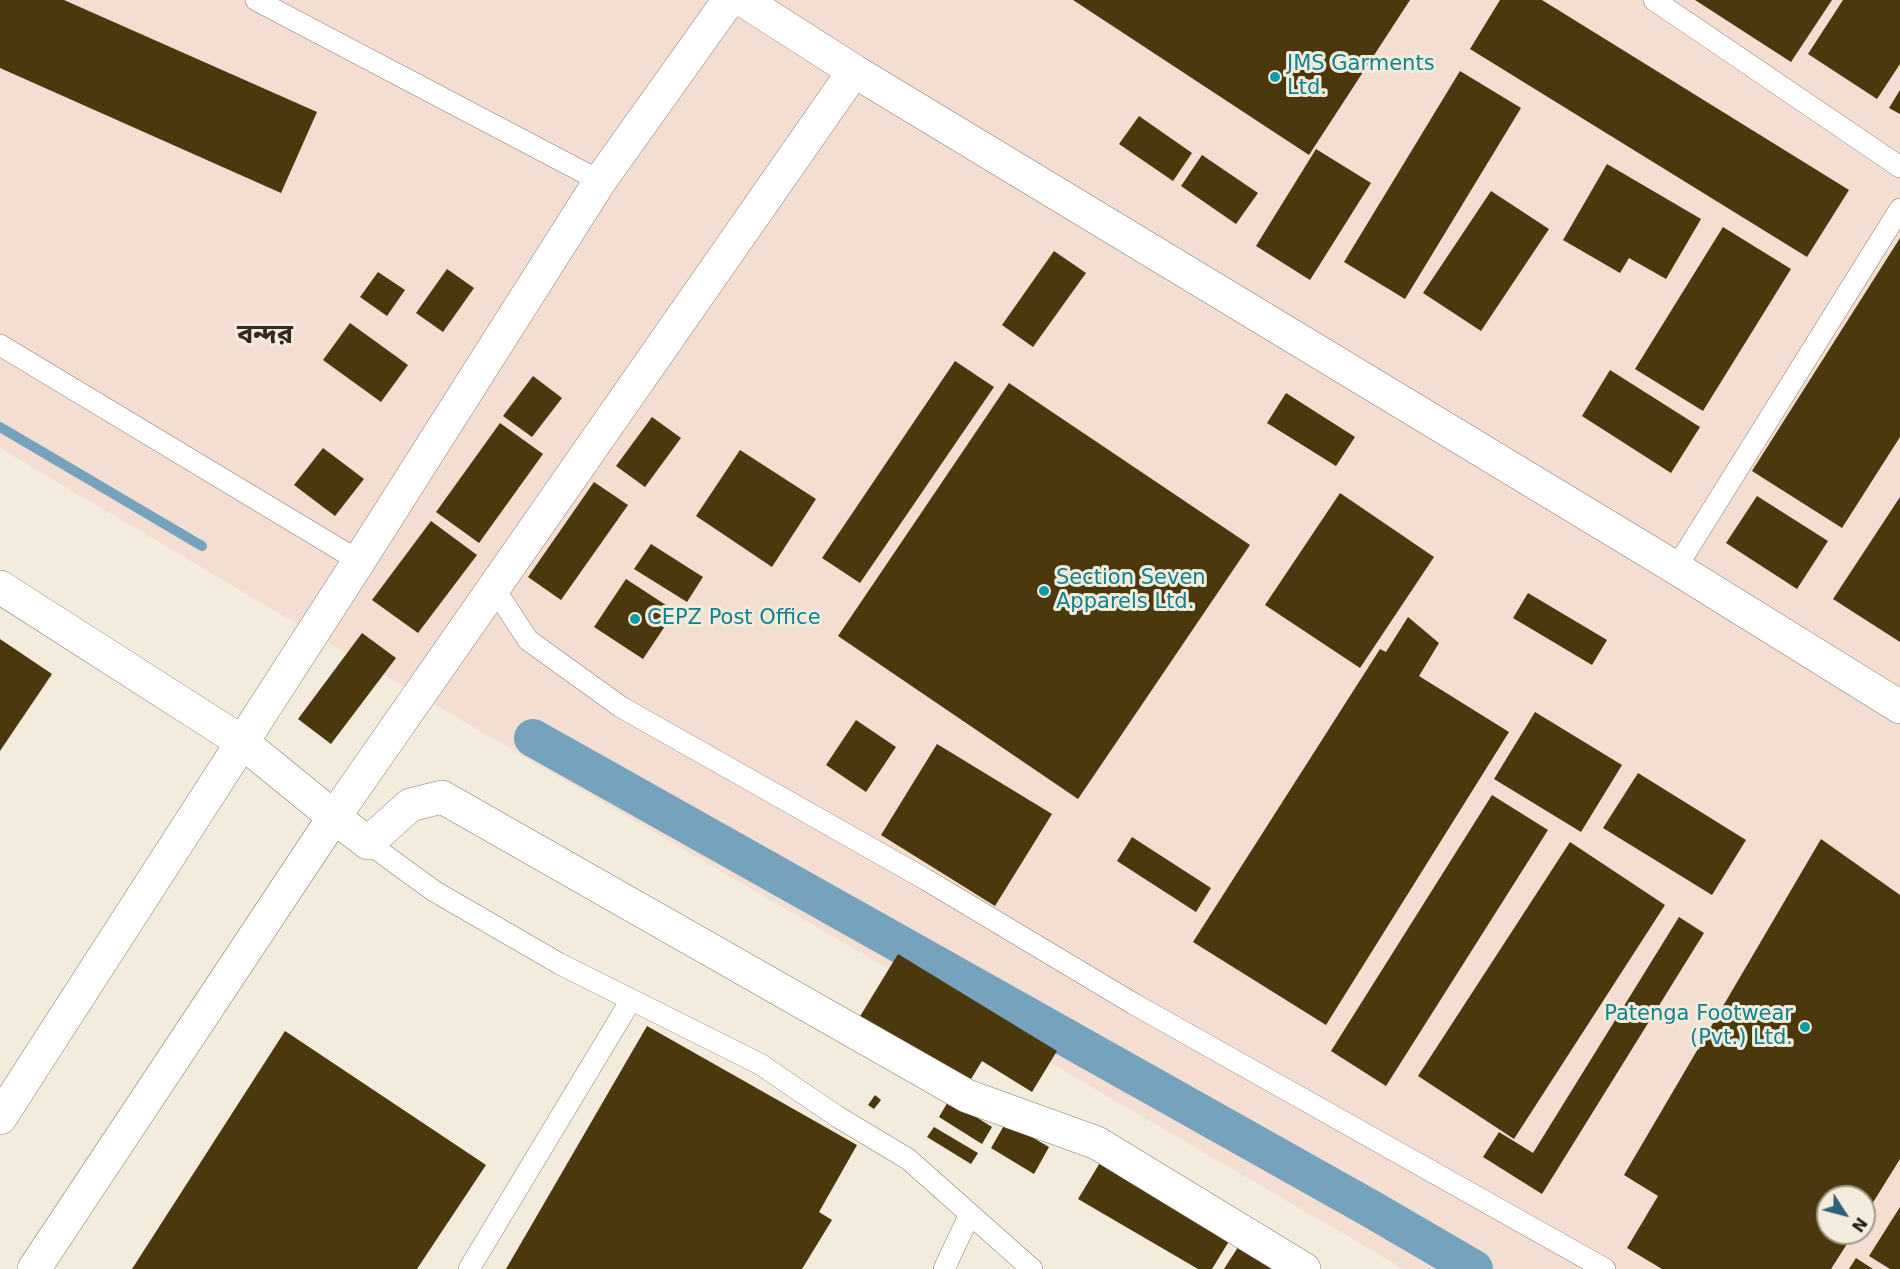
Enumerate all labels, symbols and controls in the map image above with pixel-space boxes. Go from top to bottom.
place label: JMS Garments Ltd. [1287,52,1435,102]
marker: JMS Garments Ltd. [1268,70,1282,84]
district label: বন্দর [237,320,293,352]
place label: Section Seven Apparels Ltd. [1056,566,1206,616]
marker: Section Seven Apparels Ltd. [1037,584,1051,598]
place label: CEPZ Post Office [647,606,821,632]
marker: CEPZ Post Office [628,612,642,626]
place label: Patenga Footwear (Pvt.) Ltd. [1604,1002,1793,1052]
marker: Patenga Footwear (Pvt.) Ltd. [1798,1020,1812,1034]
north arrow [1816,1185,1876,1245]
text: N [1848,1214,1871,1236]

